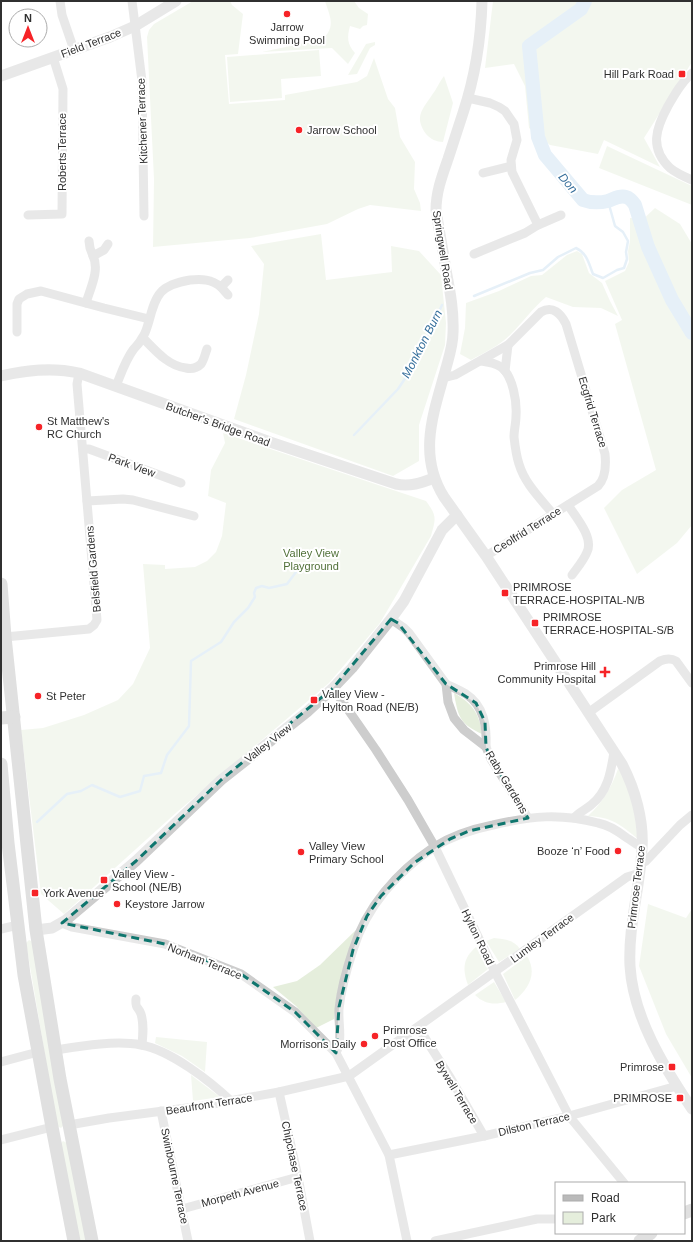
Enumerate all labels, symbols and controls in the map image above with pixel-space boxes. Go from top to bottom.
north arrow [8,8,48,48]
marker: Jarrow Swimming Pool [282,9,292,19]
text: N [24,12,32,24]
place label: Jarrow Swimming Pool [249,21,325,46]
street label: Field Terrace [59,26,123,60]
place label: Hill Park Road [604,68,674,80]
marker: Hill Park Road [677,69,687,79]
street label: Kitchener Terrace [135,78,149,164]
street label: Roberts Terrace [56,113,68,191]
place label: Jarrow School [307,124,377,136]
marker: Jarrow School [294,125,304,135]
water label: Don [556,170,581,196]
street label: Springwell Road [431,209,455,291]
water label: Monkton Burn [399,307,445,380]
street label: Ecgfrid Terrace [576,375,610,449]
street label: Butcher's Bridge Road [164,400,272,448]
place label: St Matthew's RC Church [47,415,110,440]
marker: St Matthew's RC Church [34,422,44,432]
street label: Park View [107,451,157,479]
street label: Ceolfrid Terrace [491,504,563,556]
street label: Belsfield Gardens [83,525,103,613]
park label: Valley View Playground [283,547,339,572]
place label: PRIMROSE TERRACE-HOSPITAL-N/B [513,581,645,606]
marker: PRIMROSE TERRACE-HOSPITAL-N/B [500,588,510,598]
place label: PRIMROSE TERRACE-HOSPITAL-S/B [543,611,674,636]
marker: PRIMROSE TERRACE-HOSPITAL-S/B [530,618,540,628]
place label: Primrose Hill Community Hospital [498,660,596,685]
marker: Primrose Hill Community Hospital [599,666,611,678]
place label: Valley View - Hylton Road (NE/B) [322,688,419,713]
place label: St Peter [46,690,86,702]
marker: St Peter [33,691,43,701]
marker: Valley View - Hylton Road (NE/B) [309,695,319,705]
street label: Valley View [242,721,294,765]
street label: Raby Gardens [484,749,531,816]
place label: Valley View Primary School [309,840,384,865]
place label: Booze ‘n’ Food [537,845,610,857]
street label: Primrose Terrace [625,845,647,929]
marker: Booze ‘n’ Food [613,846,623,856]
marker: Valley View Primary School [296,847,306,857]
place label: Valley View - School (NE/B) [112,868,182,893]
marker: Valley View - School (NE/B) [99,875,109,885]
place label: York Avenue [43,887,104,899]
marker: York Avenue [30,888,40,898]
place label: Keystore Jarrow [125,898,205,910]
marker: Keystore Jarrow [112,899,122,909]
street label: Hylton Road [459,907,497,967]
street label: Lumley Terrace [508,911,576,965]
street label: Norham Terrace [166,941,244,981]
place label: Primrose Post Office [383,1024,437,1049]
marker: Primrose Post Office [370,1031,380,1041]
place label: Morrisons Daily [280,1038,356,1050]
marker: Morrisons Daily [359,1039,369,1049]
street label: Bywell Terrace [433,1058,481,1126]
place label: Primrose [620,1061,664,1073]
marker: Primrose [667,1062,677,1072]
street label: Beaufront Terrace [165,1091,253,1117]
place label: PRIMROSE [613,1092,672,1104]
marker: PRIMROSE [675,1093,685,1103]
street label: Dilston Terrace [497,1110,571,1138]
street label: Chipchase Terrace [280,1120,310,1212]
street label: Swinbourne Terrace [159,1127,191,1225]
street label: Morpeth Avenue [200,1177,280,1209]
legend [555,1182,685,1234]
text: Road [591,1191,620,1205]
text: Park [591,1211,617,1225]

